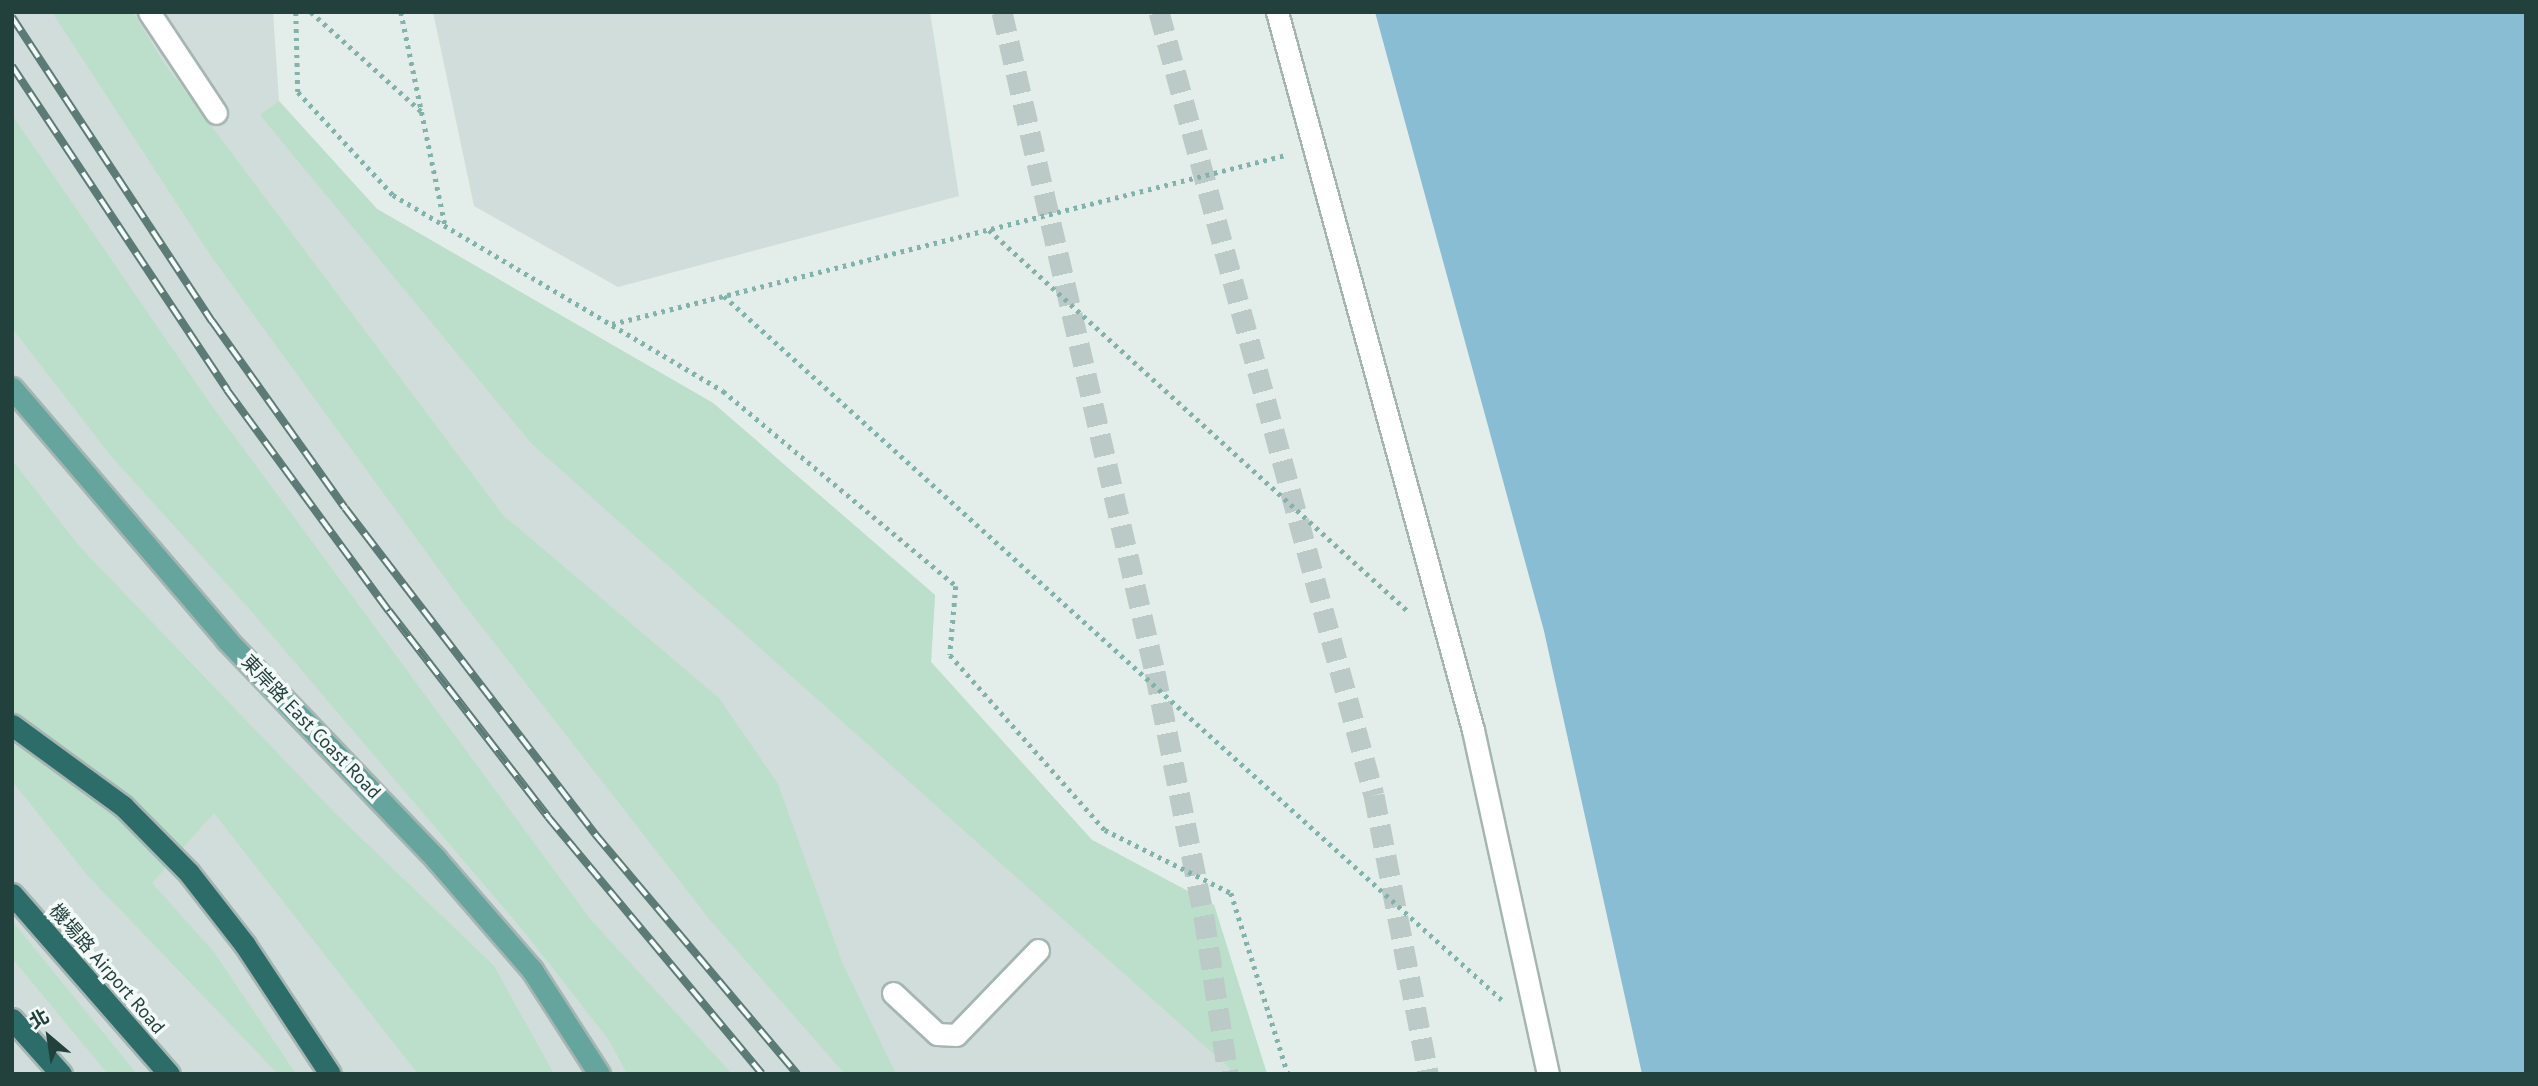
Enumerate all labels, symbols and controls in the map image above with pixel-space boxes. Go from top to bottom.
street label: 東岸路 East Coast Road [237,650,385,804]
street label: 機場路 Airport Road [45,900,169,1038]
north arrow [14,1002,84,1072]
text: 北 [25,1004,53,1034]

